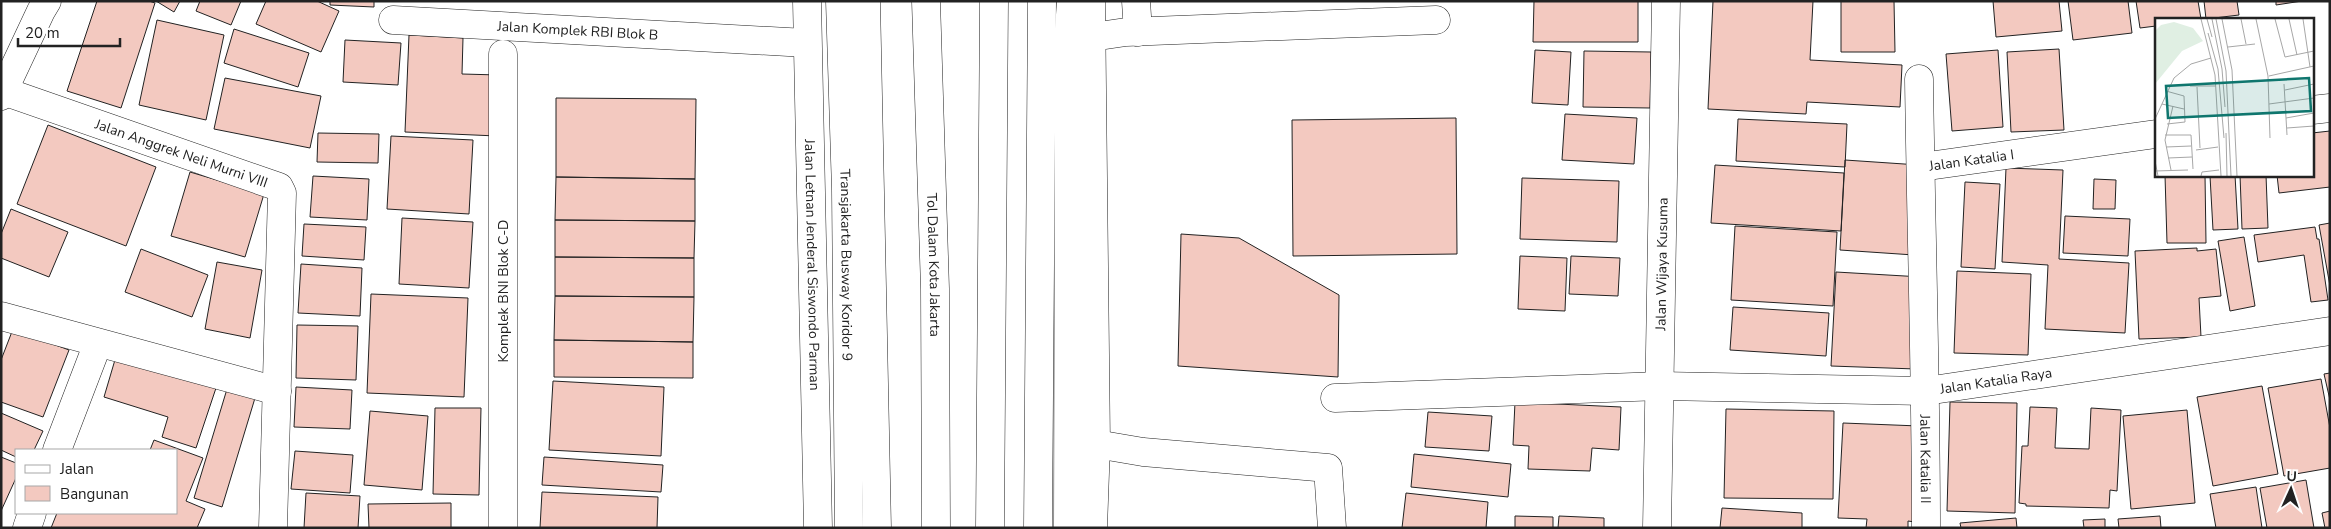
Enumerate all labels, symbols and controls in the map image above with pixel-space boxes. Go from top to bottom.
scale bar [18,15,120,47]
street label: Jalan Komplek RBI Blok B [496,17,659,45]
inset map [2155,18,2314,176]
text: 20 m [25,23,60,43]
street label: Jalan Anggrek Neli Murni VIII [91,114,270,192]
street label: Jalan Letnan Jenderal Siswondo Parman [800,138,824,391]
street label: Jalan Katalia I [1927,145,2015,176]
street label: Transjakarta Busway Koridor 9 [835,169,857,361]
street label: Tol Dalam Kota Jakarta [922,193,944,337]
street label: Jalan Wijaya Kusuma [1651,197,1673,332]
street label: Komplek BNI Blok C-D [494,220,513,362]
street label: Jalan Katalia Raya [1938,363,2053,399]
street label: Jalan Katalia II [1915,413,1935,504]
legend [15,449,178,514]
text: Jalan [59,459,94,479]
north arrow [2266,464,2316,514]
text: U [2286,467,2297,486]
text: Bangunan [60,484,129,504]

